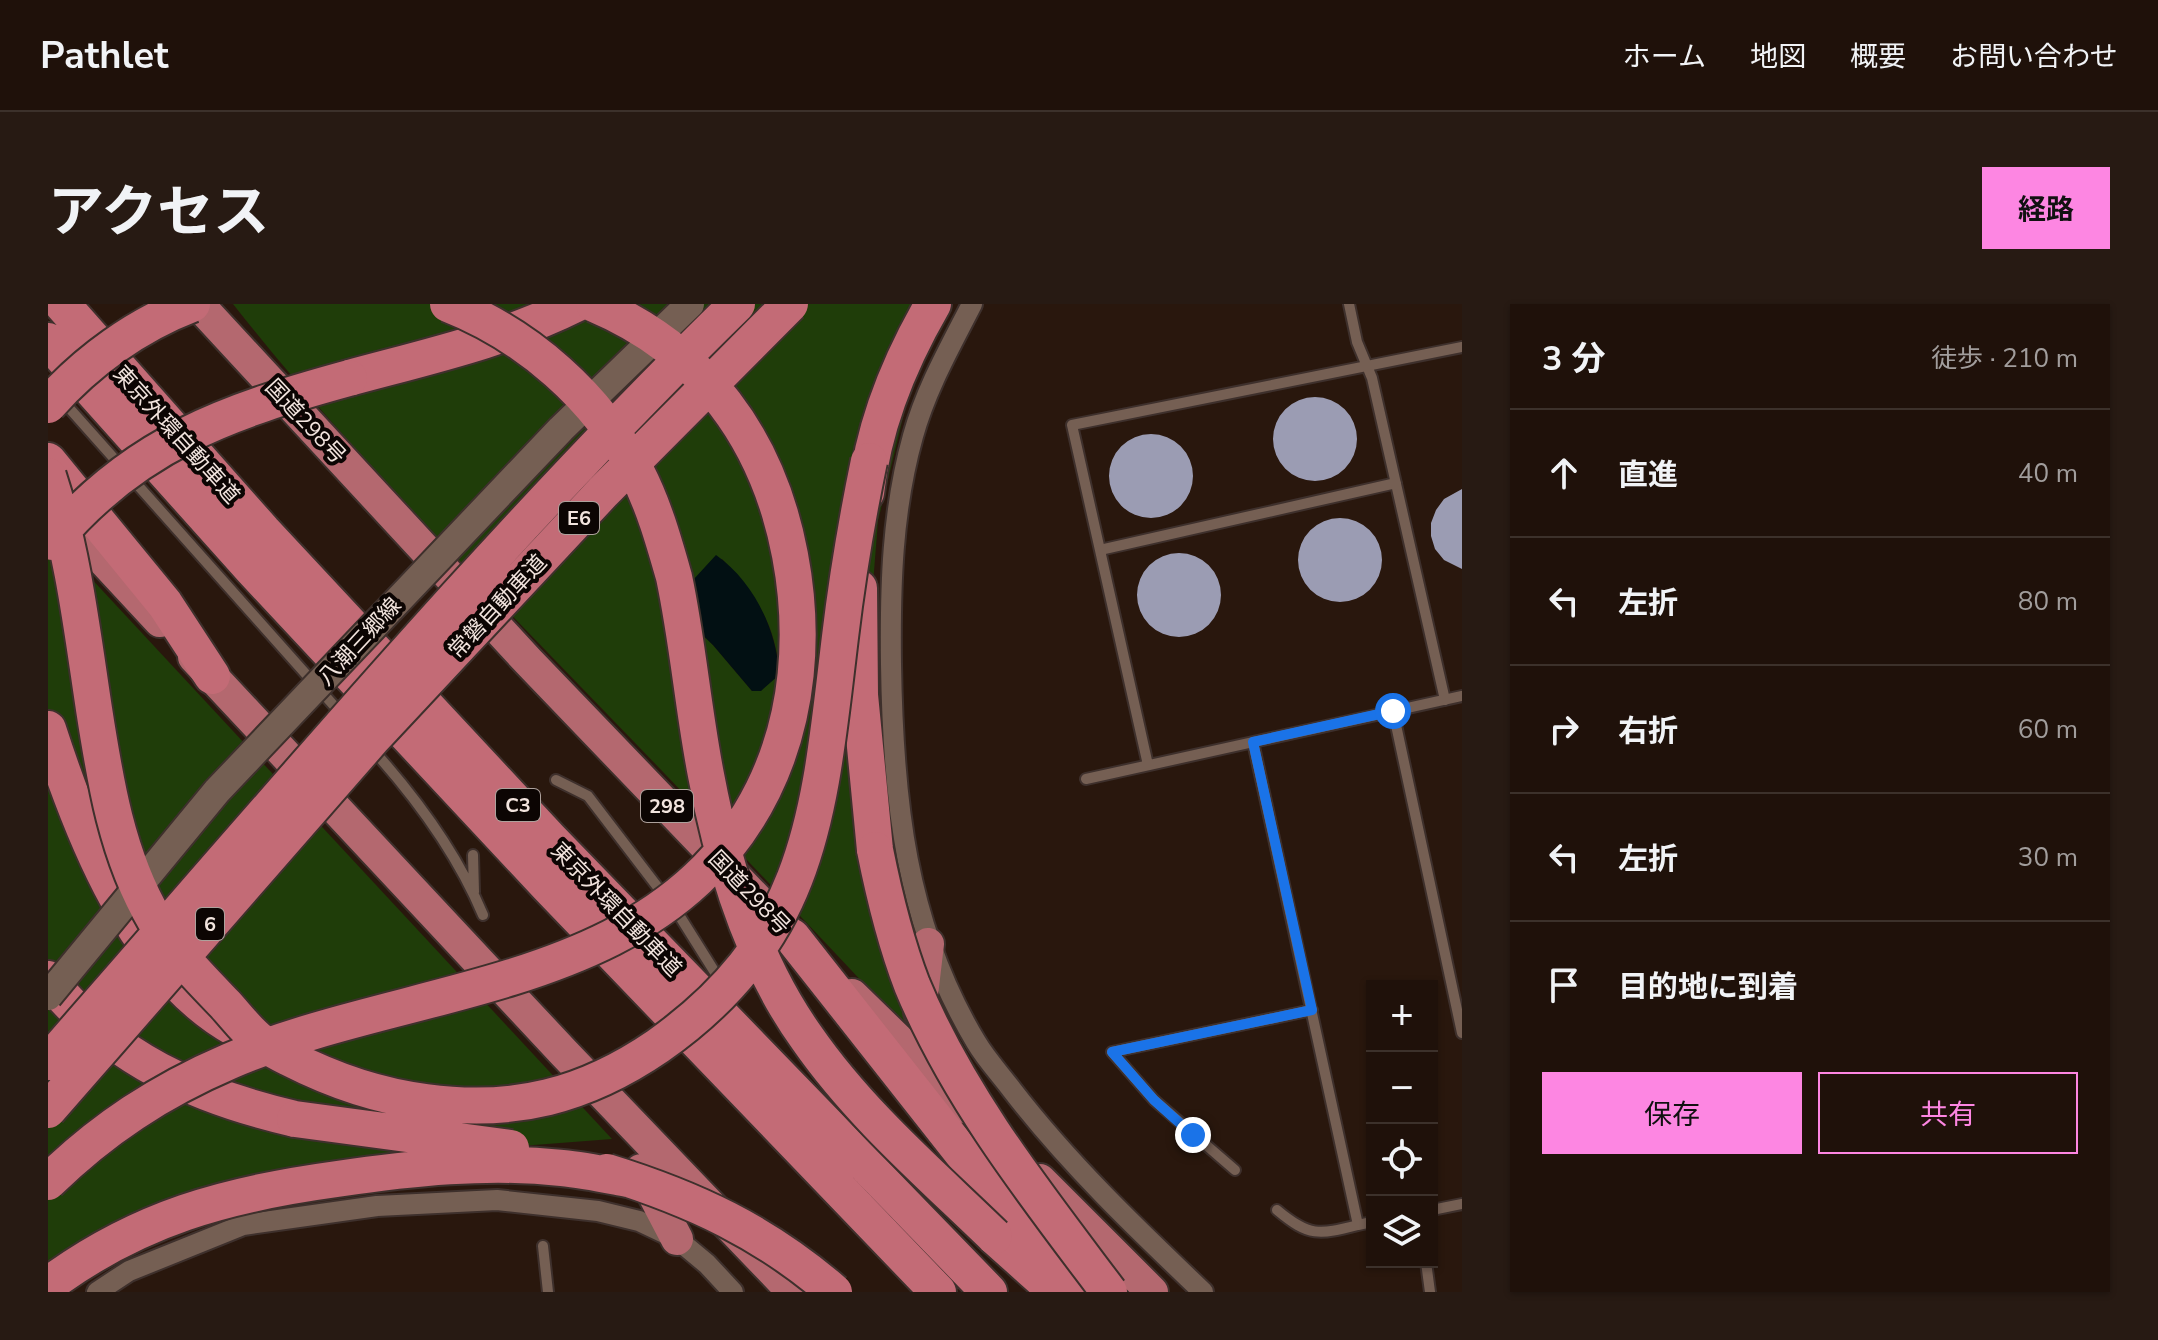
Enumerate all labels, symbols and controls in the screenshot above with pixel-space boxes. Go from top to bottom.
text: Pathlet [40,30,169,81]
text: ホーム [1623,38,1706,76]
text: 地図 [1750,38,1806,76]
text: 概要 [1850,38,1906,76]
text: お問い合わせ [1950,38,2118,76]
button: 経路 [1982,167,2110,249]
text: アクセス [48,174,269,251]
text: 3 分 [1542,336,1606,382]
text: 徒歩 · 210 m [1931,341,2078,376]
street label: 東京外環自動車道 [106,359,246,510]
street label: 国道298号 [258,373,352,471]
icon: ahead [1542,451,1586,495]
text: 直進 [1618,455,1678,496]
text: 40 m [2018,456,2078,491]
road number: E6 [559,502,599,534]
street label: 常磐自動車道 [442,548,554,665]
icon: left [1542,579,1586,623]
text: 左折 [1618,583,1678,624]
text: 80 m [2018,584,2078,619]
street label: 八潮三郷線 [311,591,408,692]
route start [1375,693,1411,729]
icon: right [1542,707,1586,751]
text: 右折 [1618,711,1678,752]
text: 60 m [2018,712,2078,747]
road number: C3 [496,789,540,821]
road number: 298 [641,790,693,822]
icon: left [1542,835,1586,879]
street label: 東京外環自動車道 [544,836,688,983]
text: 左折 [1618,839,1678,880]
text: 30 m [2018,840,2078,875]
street label: 国道298号 [702,844,797,941]
road number: 6 [196,908,224,940]
icon: arrive [1542,963,1586,1007]
text: 目的地に到着 [1618,967,1798,1008]
map controls [1366,980,1438,1268]
button: + [1366,980,1438,1052]
button: − [1366,1052,1438,1124]
button: 保存 [1542,1072,1802,1154]
button: 共有 [1818,1072,2078,1154]
route end [1175,1117,1211,1153]
button: locate [1366,1124,1438,1196]
button: layers [1366,1196,1438,1268]

